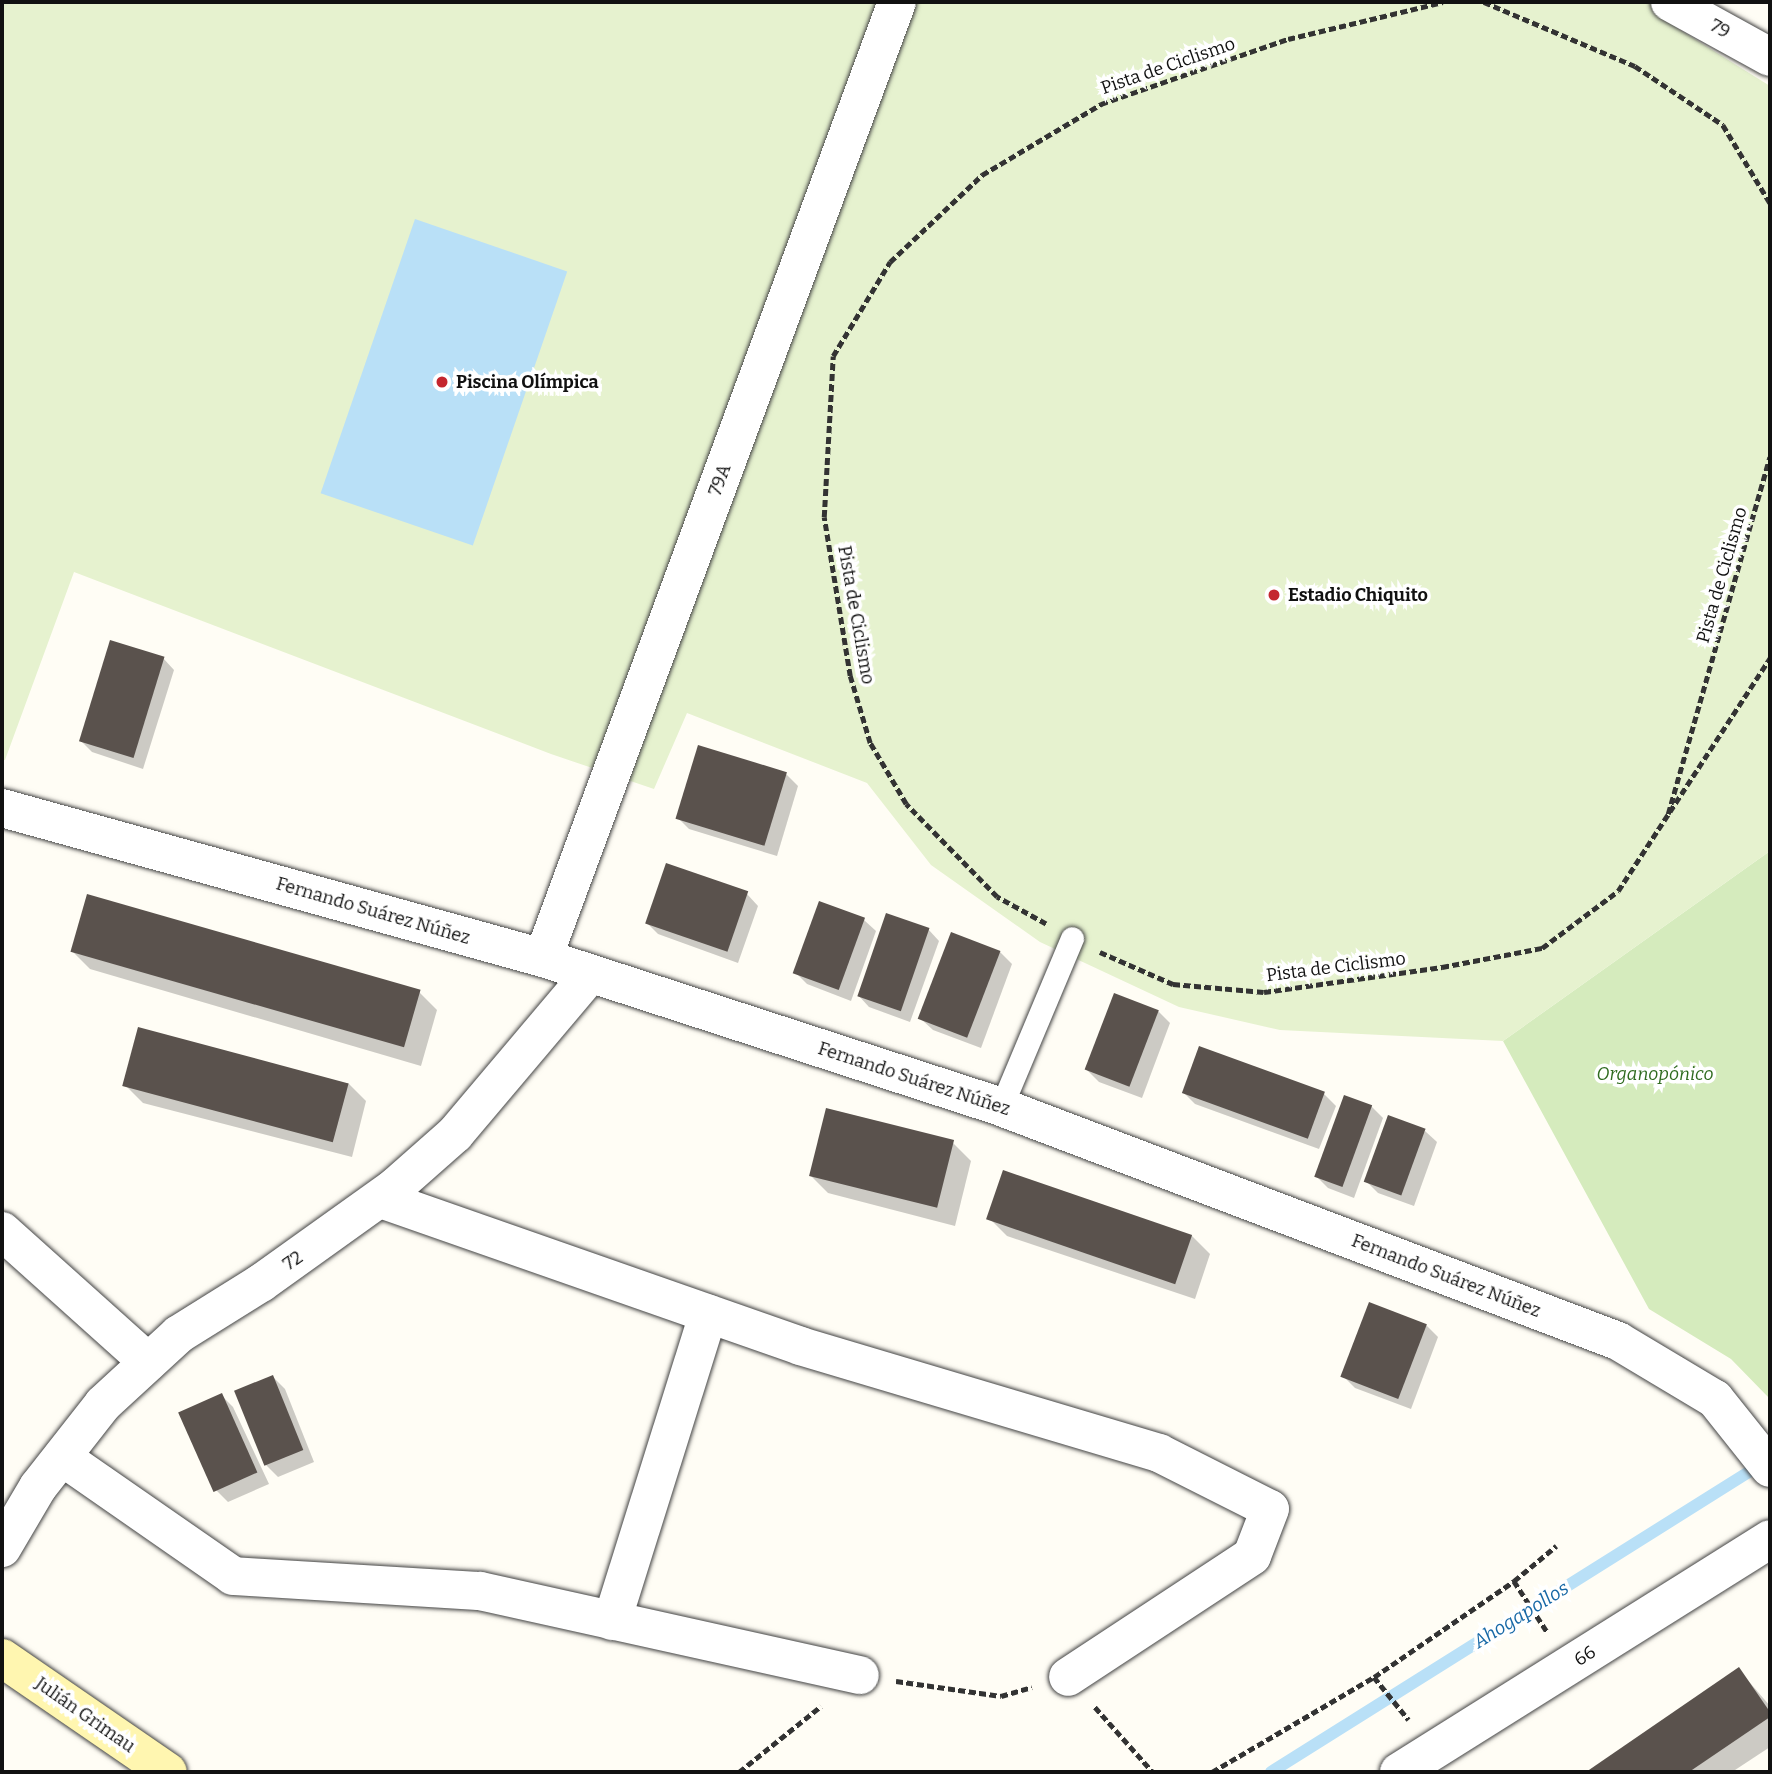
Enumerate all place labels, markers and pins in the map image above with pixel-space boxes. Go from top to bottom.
place label: Piscina Olímpica [456,371,599,393]
marker: Piscina Olímpica [434,374,450,390]
place label: Estadio Chiquito [1288,584,1428,606]
marker: Estadio Chiquito [1266,587,1282,603]

